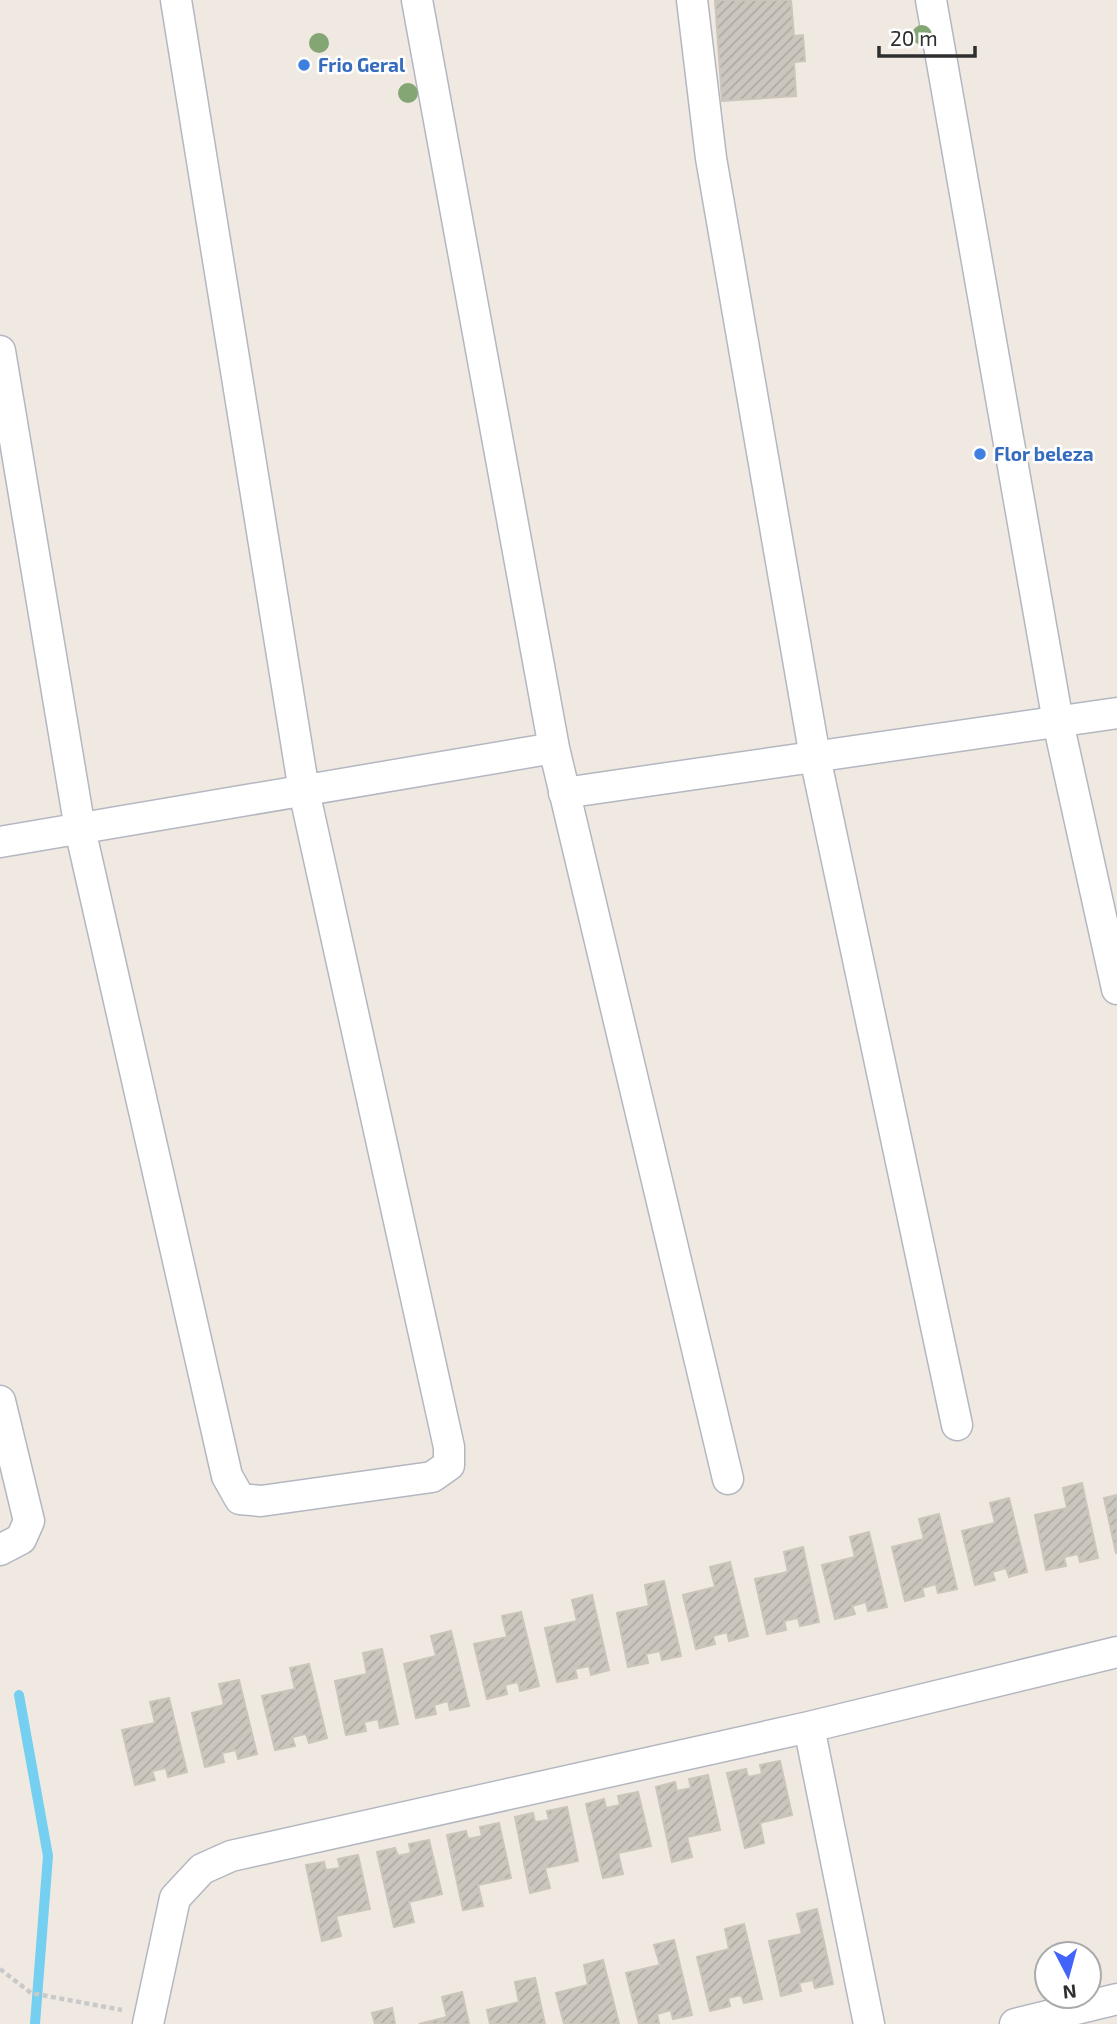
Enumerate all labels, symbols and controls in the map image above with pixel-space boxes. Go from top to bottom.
scale bar [879,14,975,58]
text: 20 m [890,25,938,50]
place label: Frio Geral [318,53,406,76]
marker: Frio Geral [296,57,312,73]
place label: Flor beleza [994,442,1094,465]
marker: Flor beleza [972,446,988,462]
north arrow [1033,1940,1103,2010]
text: N [1062,1980,1078,2005]

